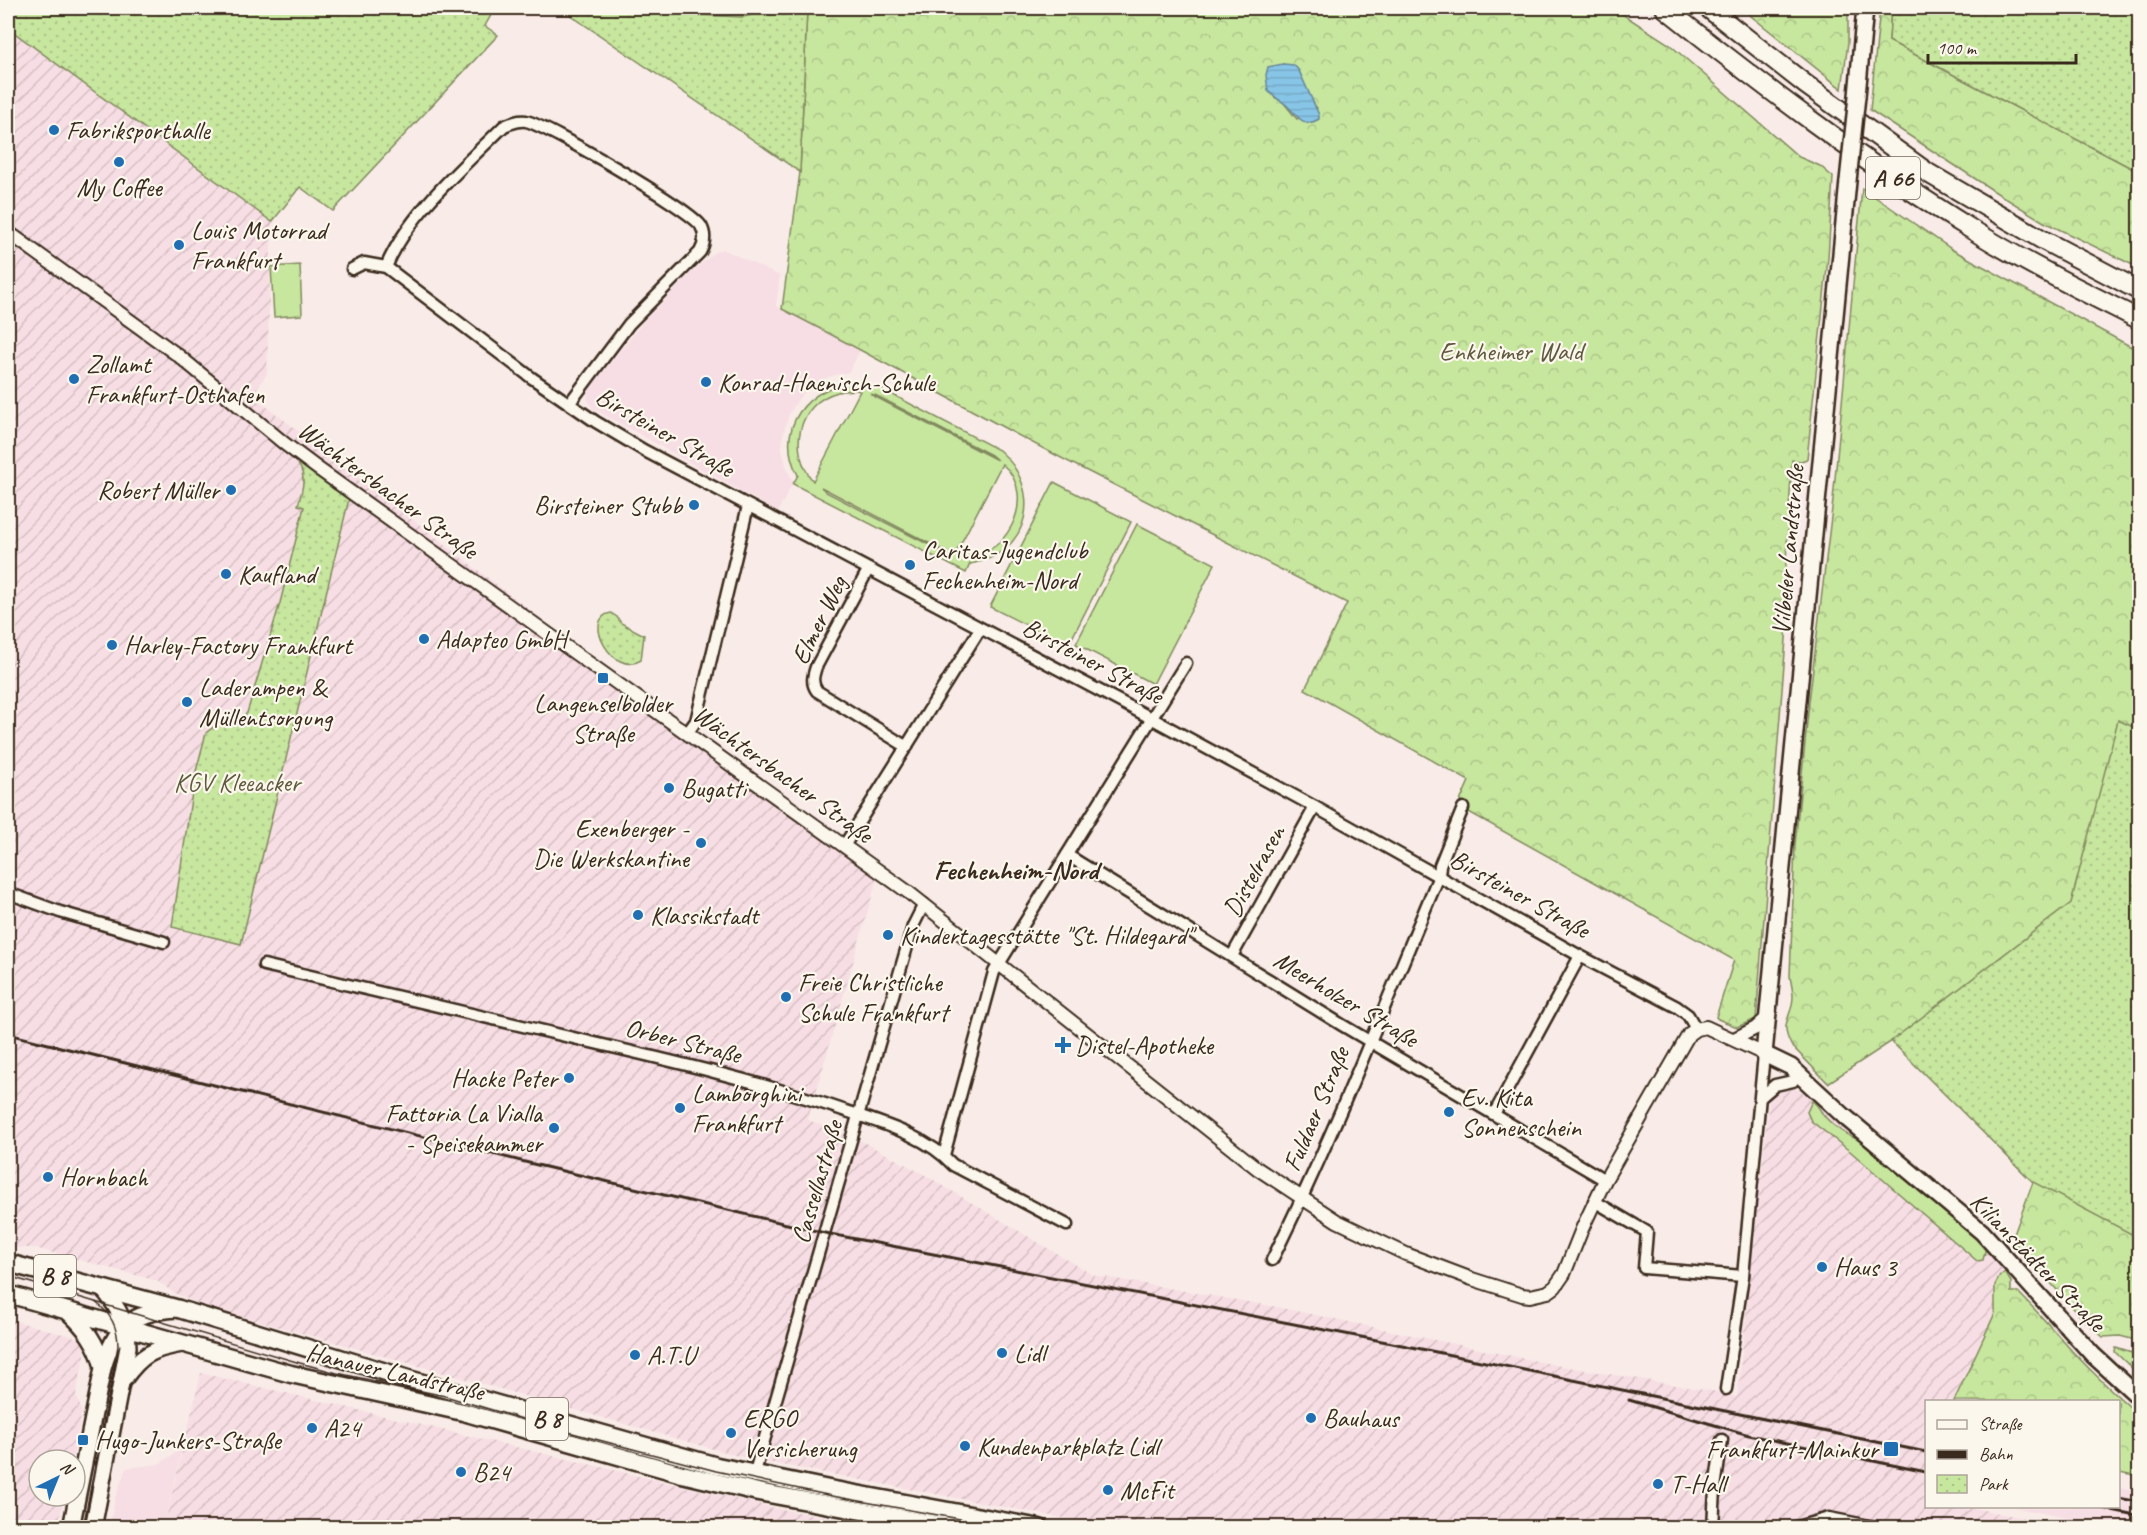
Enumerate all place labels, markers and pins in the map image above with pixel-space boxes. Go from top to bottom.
place label: Fabriksporthalle [66,114,211,147]
marker: Fabriksporthalle [47,123,61,137]
marker: My Coffee [112,155,126,169]
place label: My Coffee [76,171,163,204]
place label: Louis Motorrad Frankfurt [191,214,330,277]
marker: Louis Motorrad Frankfurt [172,238,186,252]
place label: Zollamt Frankfurt-Osthafen [86,348,265,411]
place label: Konrad-Haenisch-Schule [718,366,936,399]
marker: Zollamt Frankfurt-Osthafen [67,372,81,386]
marker: Konrad-Haenisch-Schule [699,375,713,389]
place label: Robert Müller [97,474,222,507]
marker: Robert Müller [224,483,238,497]
place label: Birsteiner Stubb [534,489,684,522]
marker: Birsteiner Stubb [687,498,701,512]
place label: Caritas-Jugendclub Fechenheim-Nord [922,534,1089,597]
place label: Kaufland [238,558,319,591]
marker: Caritas-Jugendclub Fechenheim-Nord [903,558,917,572]
marker: Kaufland [219,567,233,581]
place label: Adapteo GmbH [436,623,571,656]
place label: Harley-Factory Frankfurt [124,629,354,662]
marker: Adapteo GmbH [417,632,431,646]
marker: Harley-Factory Frankfurt [105,638,119,652]
place label: Laderampen & Müllentsorgung [199,671,334,734]
marker: Langenselbolder Straße [596,671,610,685]
place label: Langenselbolder Straße [534,687,675,750]
marker: Laderampen & Müllentsorgung [180,695,194,709]
place label: Bugatti [681,772,749,805]
marker: Bugatti [662,781,676,795]
place label: Exenberger - Die Werkskantine [533,812,691,875]
marker: Exenberger - Die Werkskantine [694,836,708,850]
place label: Klassikstadt [650,899,760,932]
marker: Klassikstadt [631,908,645,922]
place label: Kindertagesstätte "St. Hildegard" [900,919,1197,952]
marker: Kindertagesstätte "St. Hildegard" [881,928,895,942]
place label: Freie Christliche Schule Frankfurt [798,966,951,1029]
marker: Freie Christliche Schule Frankfurt [779,990,793,1004]
place label: Distel-Apotheke [1075,1029,1214,1062]
marker: Distel-Apotheke [1056,1038,1070,1052]
place label: Hacke Peter [451,1062,560,1095]
marker: Hacke Peter [562,1071,576,1085]
place label: Lamborghini Frankfurt [692,1077,804,1140]
place label: Ev. Kita Sonnenschein [1461,1081,1582,1144]
place label: Fattoria La Vialla - Speisekammer [385,1097,545,1160]
marker: Lamborghini Frankfurt [673,1101,687,1115]
marker: Ev. Kita Sonnenschein [1442,1105,1456,1119]
marker: Fattoria La Vialla - Speisekammer [547,1121,561,1135]
place label: Hornbach [60,1161,149,1194]
marker: Hornbach [41,1170,55,1184]
place label: Haus 3 [1834,1251,1899,1284]
marker: Haus 3 [1815,1260,1829,1274]
place label: Lidl [1014,1337,1049,1370]
place label: A.T.U [647,1339,699,1372]
marker: Lidl [995,1346,1009,1360]
marker: A.T.U [628,1348,642,1362]
place label: ERGO Versicherung [743,1402,858,1465]
place label: Bauhaus [1323,1402,1401,1435]
marker: Bauhaus [1304,1411,1318,1425]
place label: A24 [324,1412,363,1445]
marker: A24 [305,1421,319,1435]
place label: Hugo-Junkers-Straße [95,1424,283,1457]
marker: ERGO Versicherung [724,1426,738,1440]
place label: Kundenparkplatz Lidl [977,1430,1163,1463]
marker: Hugo-Junkers-Straße [76,1433,90,1447]
place label: Frankfurt-Mainkur [1706,1433,1881,1466]
marker: Kundenparkplatz Lidl [958,1439,972,1453]
marker: Frankfurt-Mainkur [1882,1440,1900,1458]
place label: B24 [473,1456,512,1489]
marker: B24 [454,1465,468,1479]
place label: T-Hall [1670,1468,1730,1501]
place label: McFit [1120,1474,1176,1507]
marker: T-Hall [1651,1477,1665,1491]
marker: McFit [1101,1483,1115,1497]

